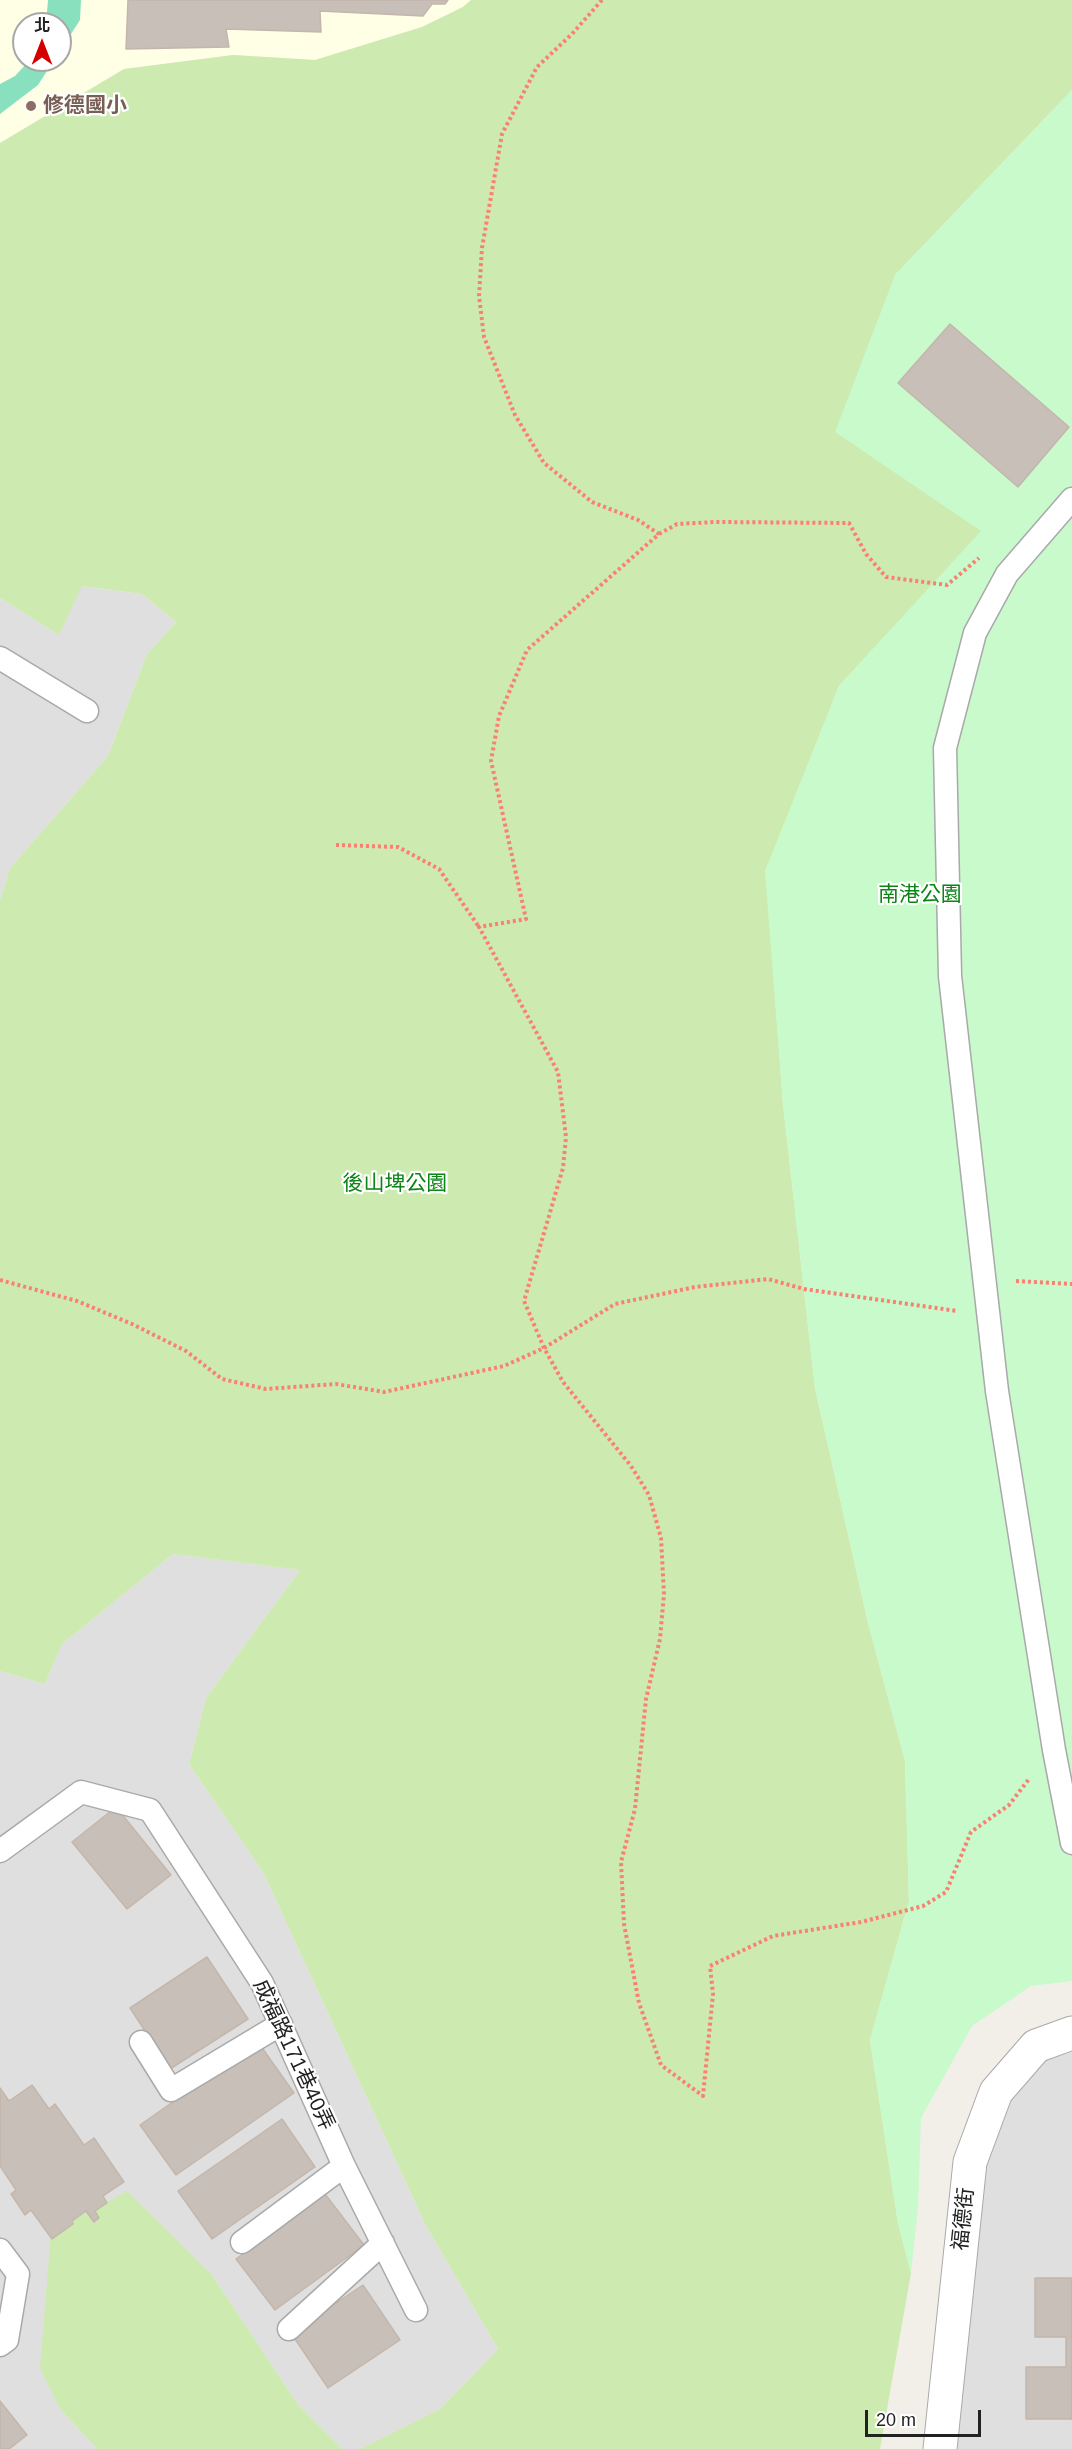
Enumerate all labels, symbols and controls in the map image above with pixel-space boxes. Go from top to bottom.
north arrow [12,12,72,72]
text: 北 [34,17,50,34]
place label: 修德國小 [43,93,127,119]
marker: 修德國小 [24,99,38,113]
park label: 南港公園 [878,882,962,908]
park label: 後山埤公園 [343,1171,447,1197]
street label: 成福路171巷40弄 [247,1976,339,2134]
street label: 福德街 [948,2186,980,2252]
scale bar [868,2398,984,2436]
text: 20 m [876,2410,916,2430]

